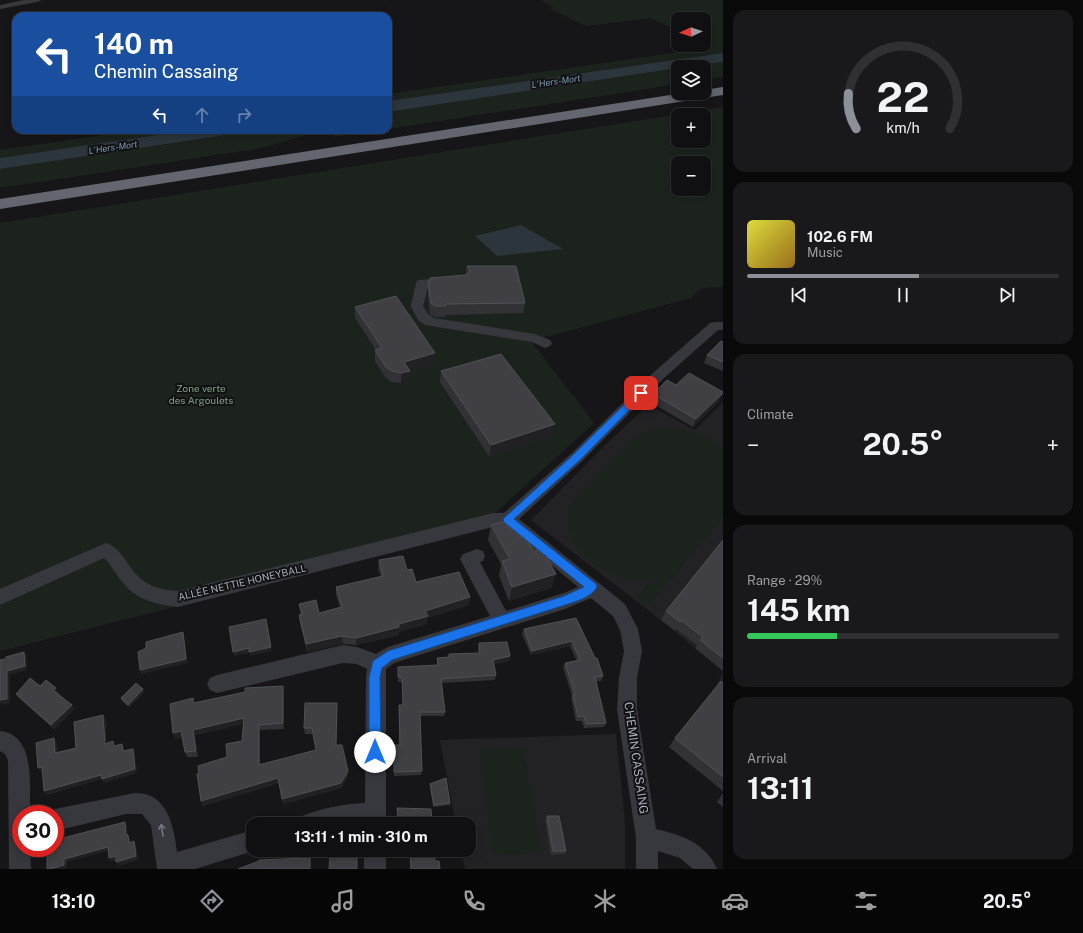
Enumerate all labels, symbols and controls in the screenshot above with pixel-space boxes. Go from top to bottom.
north arrow [671,12,711,52]
map controls [671,12,711,196]
text: 140 m [94,27,174,60]
icon: left [28,28,80,80]
button: layers [671,60,711,100]
text: Chemin Cassaing [94,61,238,82]
water label: L'Hers-Mort [531,72,582,90]
text: 22 [877,72,929,121]
icon: left [149,104,171,126]
icon: ahead [191,104,213,126]
icon: right [233,104,255,126]
button: + [671,108,711,148]
text: km/h [886,118,920,135]
water label: L'Hers-Mort [88,138,139,156]
button: − [671,156,711,196]
text: 102.6 FM [807,228,873,245]
text: Music [807,245,843,260]
icon: previous [788,284,810,306]
icon: pause [892,284,914,306]
icon: next [996,284,1018,306]
pin [624,376,658,410]
park label: Zone verte des Argoulets [169,382,233,406]
icon: arrive [630,382,652,404]
text: Climate [747,407,794,422]
text: 20.5° [863,426,943,462]
text: − [747,432,759,458]
text: + [1047,432,1059,458]
street label: ALLÉE NETTIE HONEYBALL [177,561,308,603]
text: Range · 29% [747,573,822,588]
text: 145 km [747,592,850,628]
street label: CHEMIN CASSAING [621,701,651,815]
position arrow [354,731,396,773]
text: Arrival [747,751,787,766]
text: 13:11 [747,770,814,806]
speed limit sign: 30 [12,805,64,857]
one-way arrow [158,824,166,837]
text: 13:11 · 1 min · 310 m [294,828,428,845]
icon: directions [198,887,226,915]
icon: music [329,887,357,915]
icon: phone [460,887,488,915]
icon: climate [591,887,619,915]
icon: car [721,887,749,915]
icon: filters [852,887,880,915]
text: 13:10 [51,891,95,912]
text: 20.5° [983,891,1032,912]

